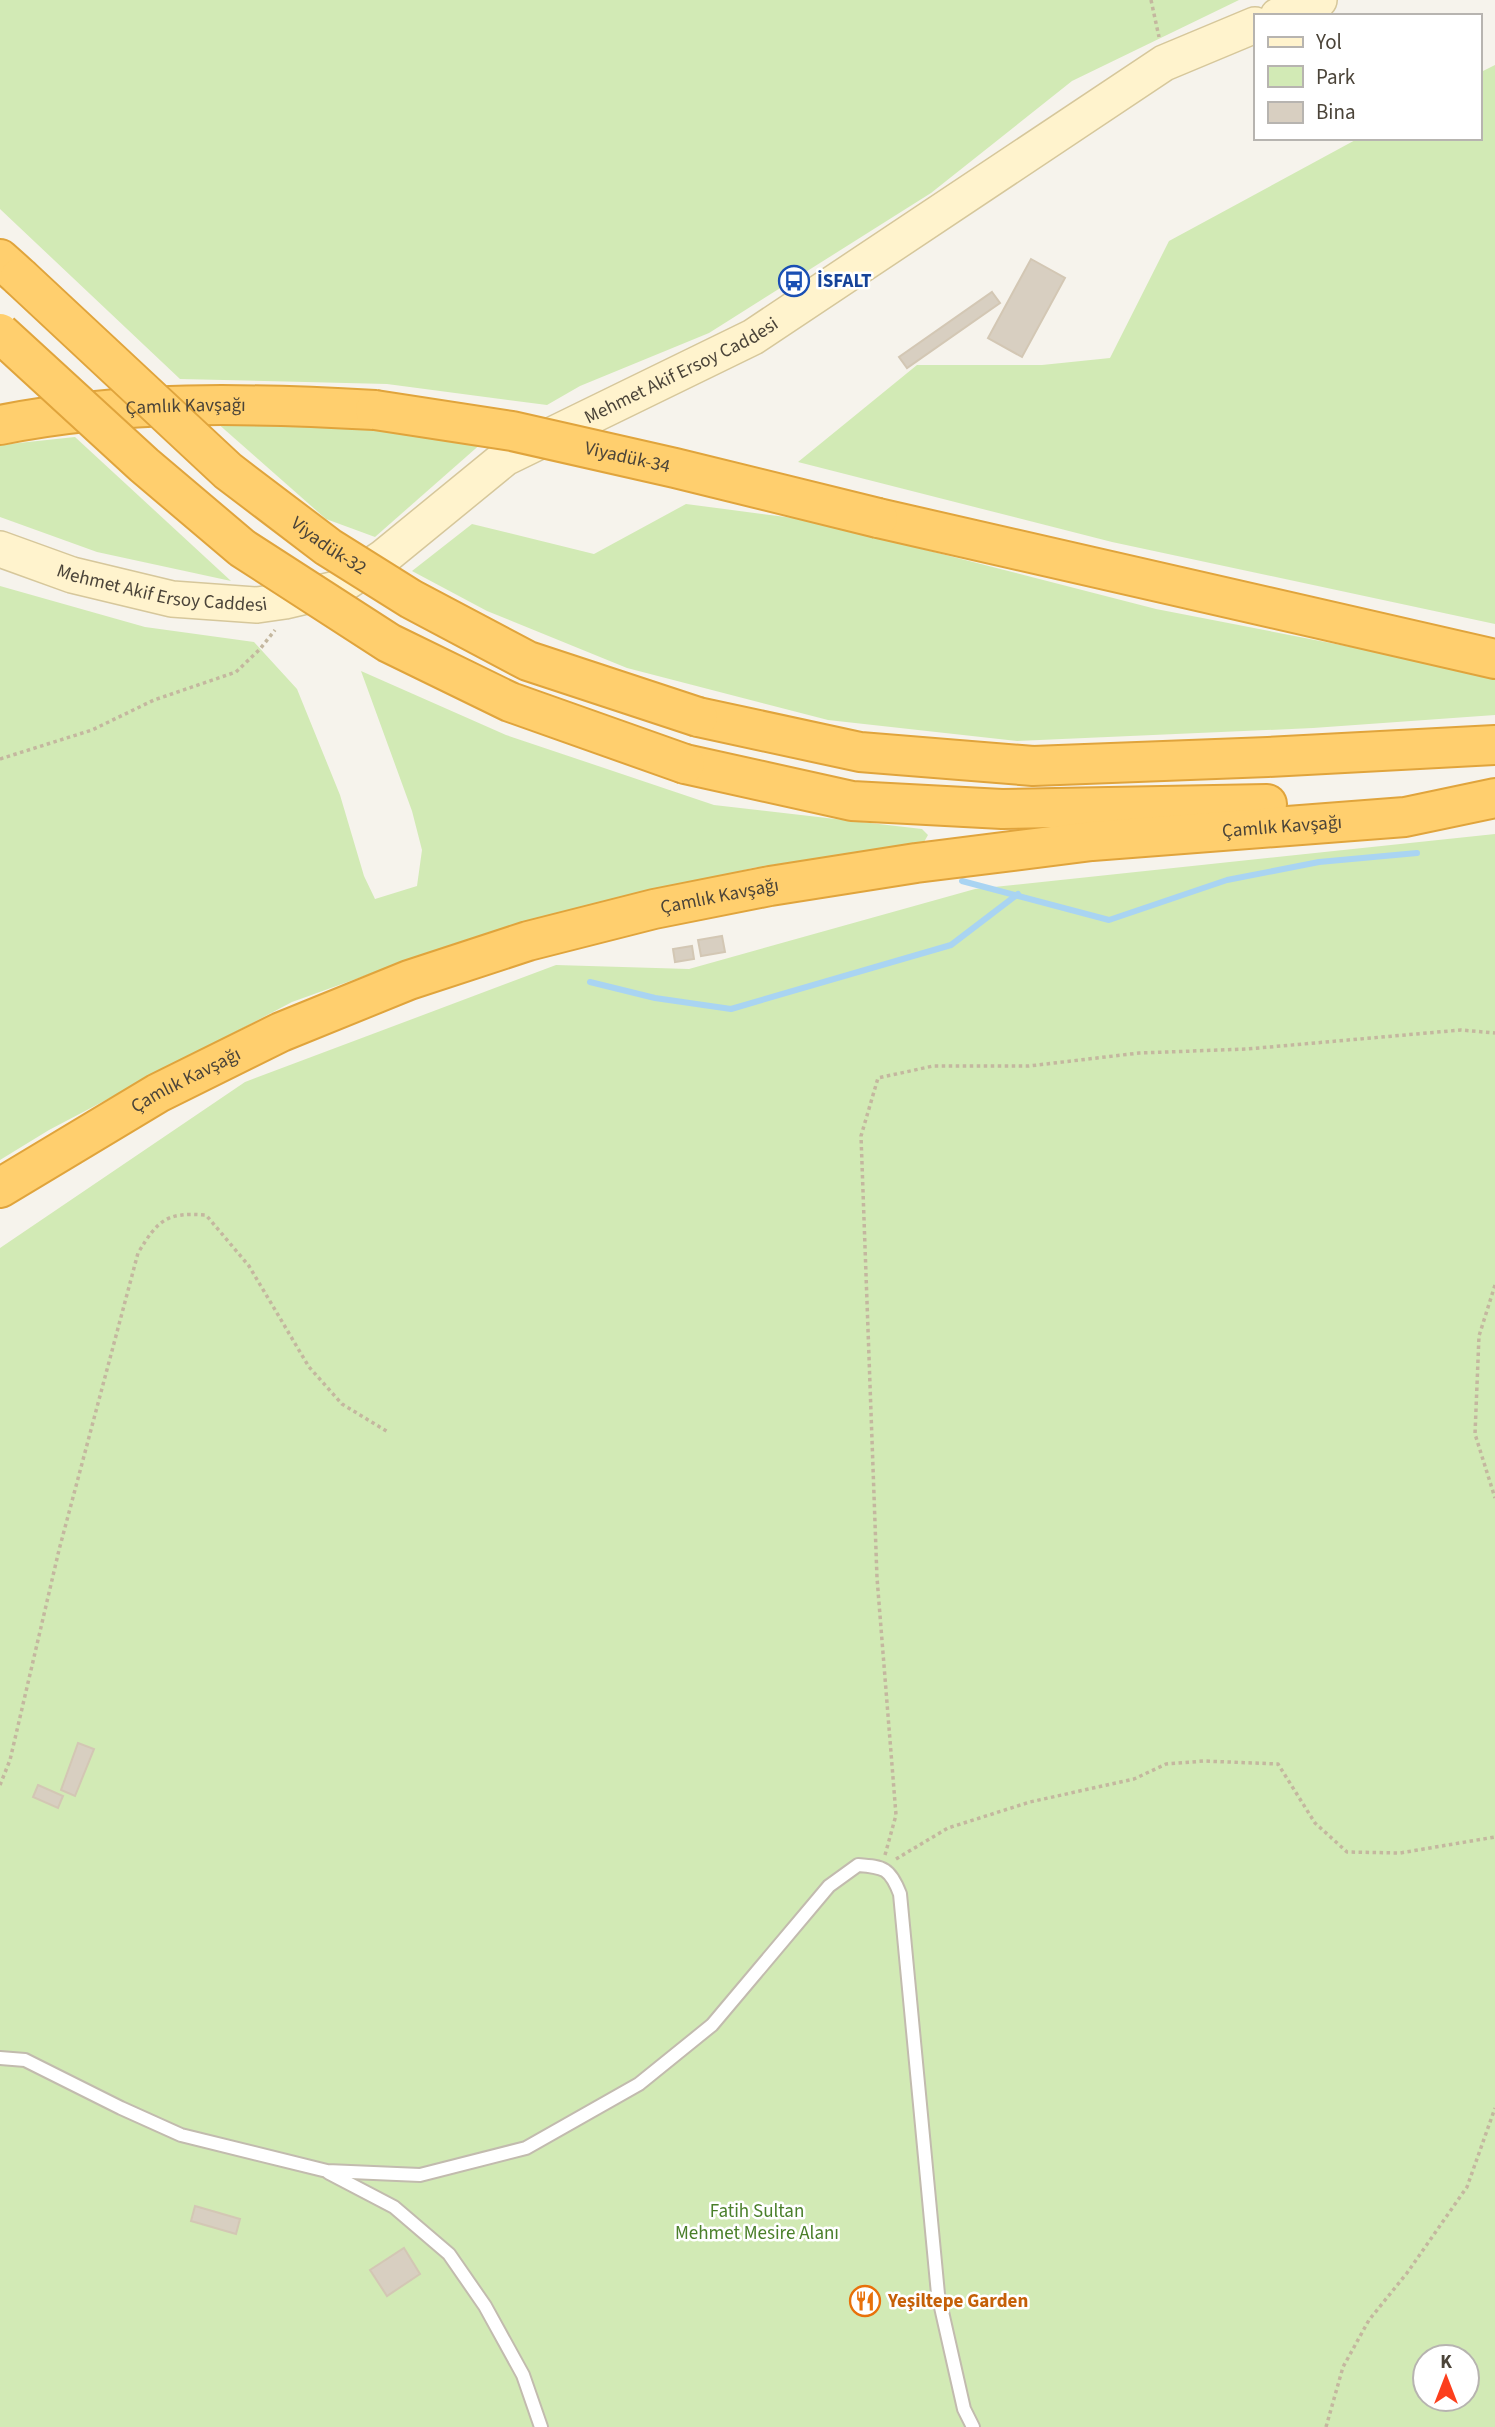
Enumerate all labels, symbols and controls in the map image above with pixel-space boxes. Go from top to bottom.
legend [1254,14,1481,140]
text: Yol [1315,27,1342,57]
text: Park [1316,62,1356,92]
text: Bina [1316,97,1356,127]
bus stop icon: İSFALT [777,264,811,298]
place label: İSFALT [817,268,872,295]
street label: Mehmet Akif Ersoy Caddesi [580,310,783,431]
street label: Çamlık Kavşağı [125,392,246,422]
street label: Viyadük-34 [582,434,673,480]
street label: Viyadük-32 [285,510,372,581]
street label: Mehmet Akif Ersoy Caddesi [53,557,269,619]
street label: Çamlık Kavşağı [1221,808,1343,844]
street label: Çamlık Kavşağı [658,871,781,921]
street label: Çamlık Kavşağı [126,1041,245,1120]
park label: Fatih Sultan Mehmet Mesire Alanı [675,2198,839,2247]
restaurant icon: Yeşiltepe Garden [848,2284,882,2318]
place label: Yeşiltepe Garden [887,2288,1028,2315]
north arrow [1411,2343,1481,2413]
text: K [1440,2349,1452,2376]

